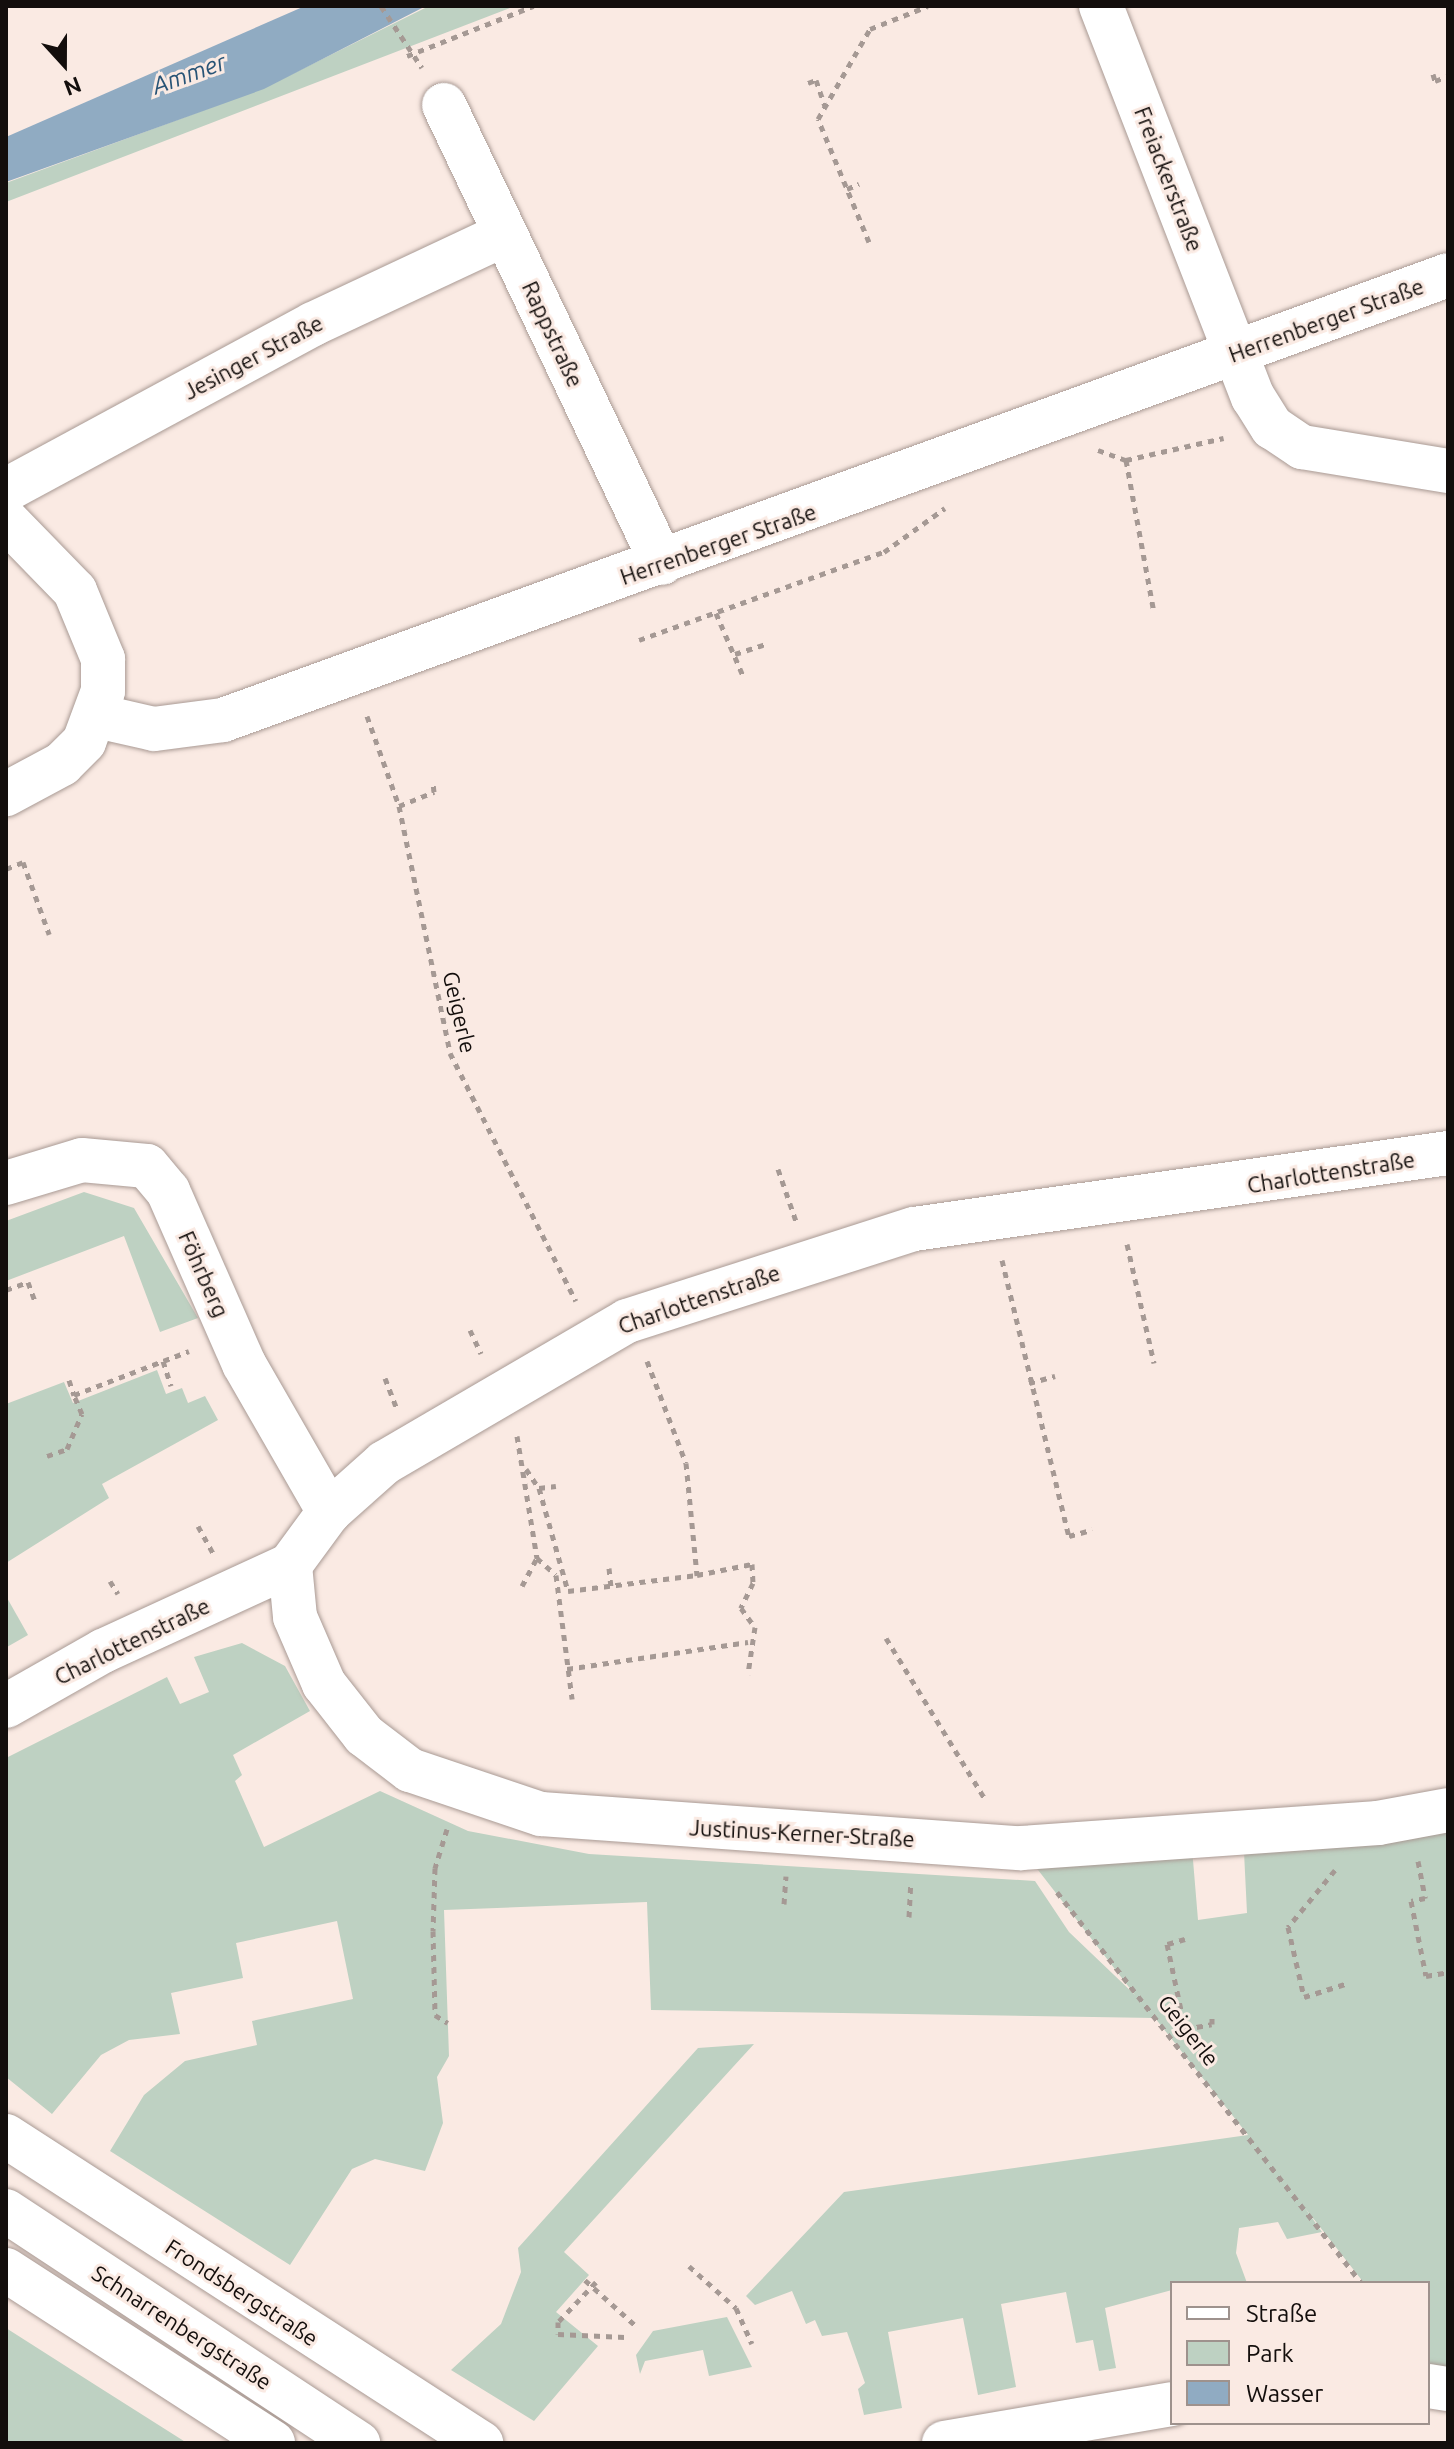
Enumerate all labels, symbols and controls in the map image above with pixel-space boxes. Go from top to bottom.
north arrow [24,24,104,104]
water label: Ammer [148,47,230,101]
text: N [61,72,85,101]
street label: Freiackerstraße [1129,103,1209,255]
street label: Herrenberger Straße [1225,272,1427,368]
street label: Rappstraße [517,277,589,391]
street label: Jesinger Straße [179,309,327,405]
street label: Herrenberger Straße [617,498,819,590]
street label: Geigerle [438,969,482,1055]
street label: Charlottenstraße [1245,1146,1417,1198]
street label: Föhrberg [173,1227,235,1321]
street label: Charlottenstraße [615,1259,783,1339]
street label: Charlottenstraße [50,1592,214,1690]
street label: Justinus-Kerner-Straße [689,1814,915,1852]
street label: Geigerle [1153,1989,1225,2071]
street label: Frondsbergstraße [161,2233,323,2351]
street label: Schnarrenbergstraße [87,2259,277,2395]
legend [1170,2281,1430,2425]
text: Straße [1246,2300,1317,2327]
text: Park [1246,2340,1294,2367]
text: Wasser [1246,2380,1323,2407]

